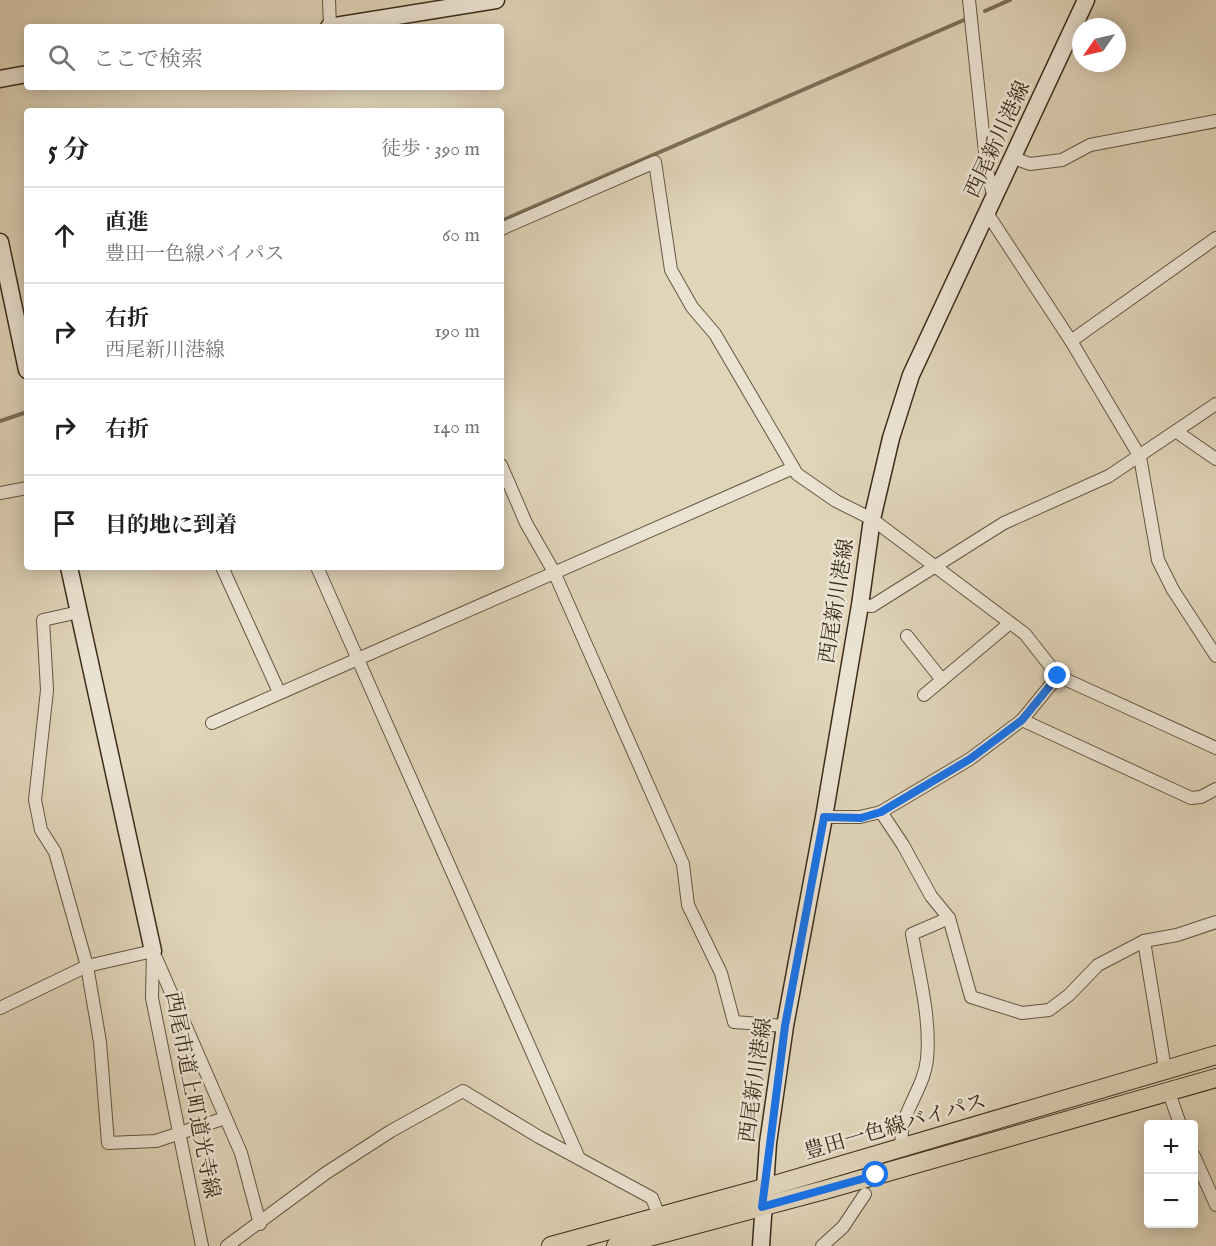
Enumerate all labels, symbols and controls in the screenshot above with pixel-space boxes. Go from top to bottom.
north arrow [1072,18,1126,72]
search box [24,24,504,90]
icon: search [45,41,78,74]
text: ここで検索 [93,46,203,74]
street label: 西尾新川港線 [959,77,1037,202]
text: 5 分 [48,134,89,167]
text: 徒歩 · 390 m [381,137,480,162]
text: 直進 [105,209,149,237]
icon: ahead [48,219,81,252]
text: 60 m [442,223,480,248]
text: 豊田一色線バイパス [105,242,285,267]
text: 右折 [105,305,149,333]
icon: right [48,315,81,348]
text: 190 m [434,319,480,344]
text: 西尾新川港線 [105,338,225,363]
icon: right [48,411,81,444]
text: 140 m [433,415,480,440]
text: 右折 [105,416,149,444]
icon: arrive [48,507,81,540]
text: 目的地に到着 [105,512,237,540]
street label: 西尾新川港線 [814,537,861,666]
route end [1044,662,1070,688]
street label: 西尾市道上町道光寺線 [158,990,225,1201]
street label: 西尾新川港線 [734,1016,779,1144]
street label: 豊田一色線バイパス [801,1088,990,1166]
map controls [1144,1120,1198,1228]
button: + [1144,1120,1198,1174]
route start [862,1161,888,1187]
button: − [1144,1174,1198,1228]

